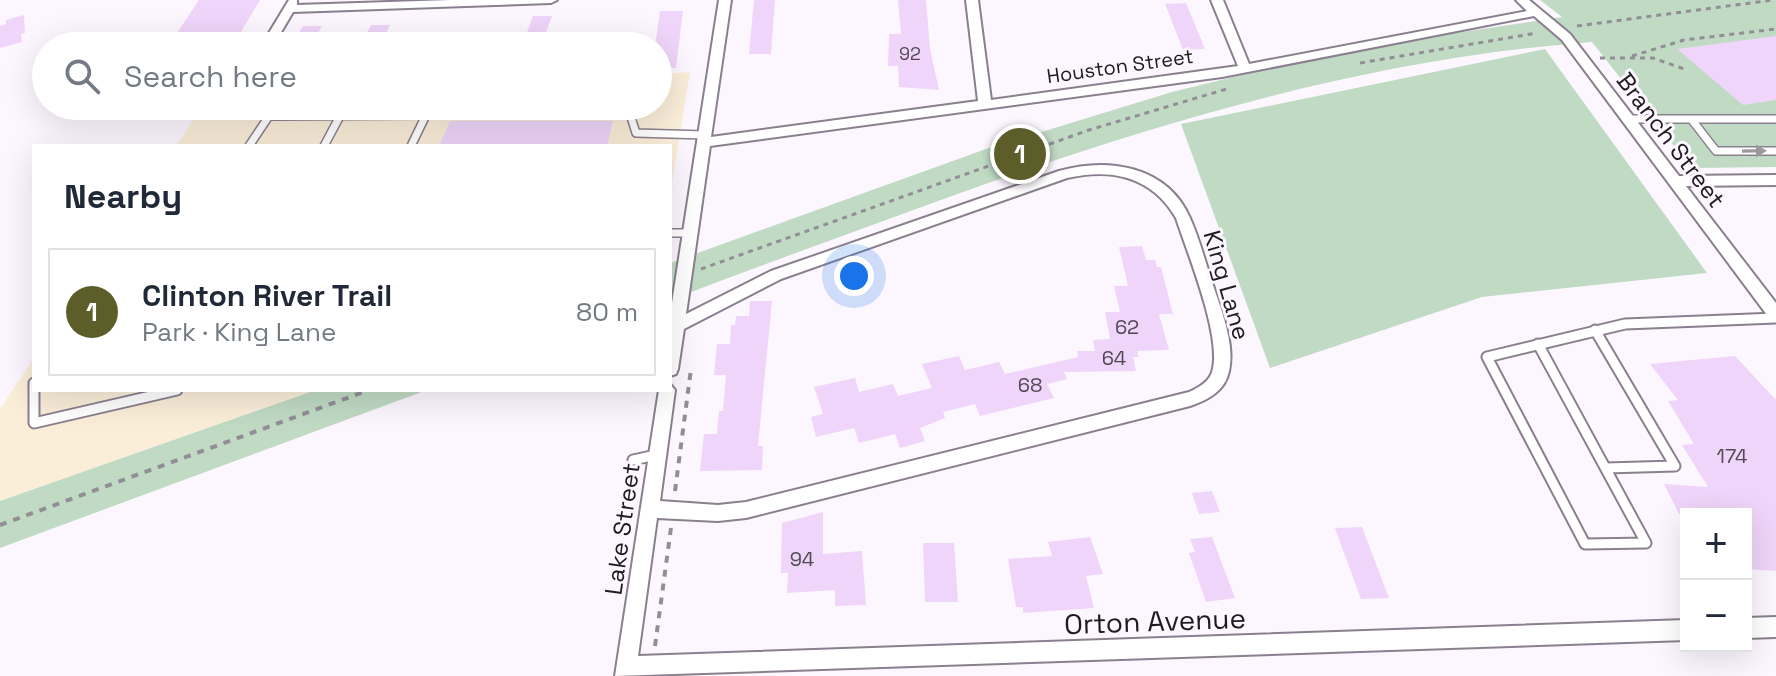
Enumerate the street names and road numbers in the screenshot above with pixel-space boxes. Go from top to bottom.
street label: Houston Street [1045,43,1195,89]
street label: Branch Street [1610,66,1732,214]
street label: King Lane [1197,227,1257,343]
street label: Lake Street [597,461,647,597]
street label: Orton Avenue [1064,600,1246,642]

